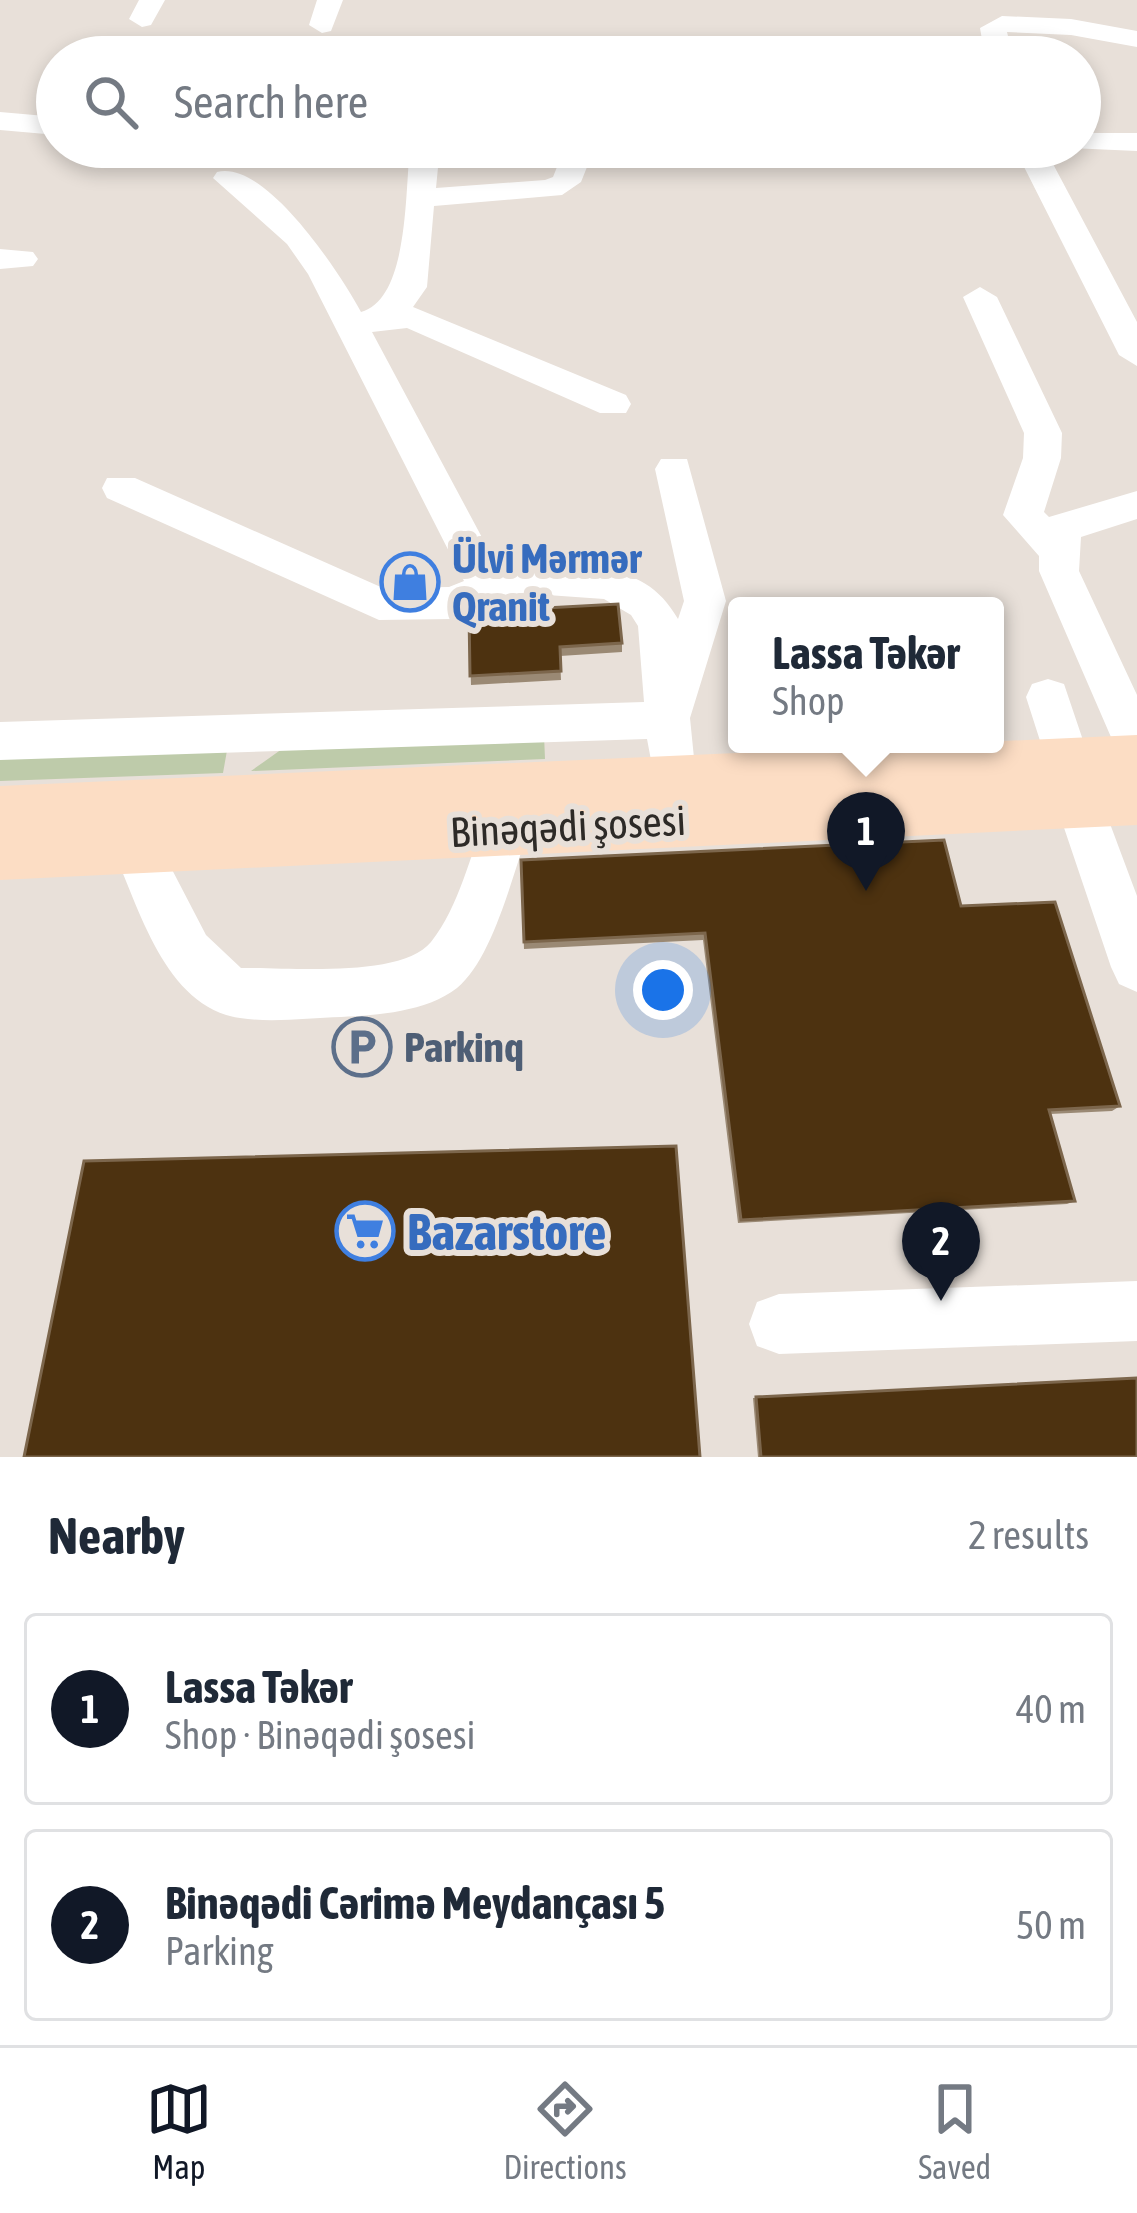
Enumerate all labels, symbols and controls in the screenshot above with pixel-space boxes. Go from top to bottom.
search box [36,36,1101,168]
icon: search [78,69,144,135]
text: Search here [174,76,368,128]
place label: Ülvi Mərmər Qranit [452,534,643,630]
shop icon: Ülvi Mərmər Qranit [379,551,441,613]
popup [728,597,1004,753]
text: Lassa Təkər [772,627,960,679]
text: Shop [772,679,844,723]
pin: 1 [827,792,905,891]
street label: Binəqədi şosesi [449,796,687,856]
your location [633,960,693,1020]
parking icon: Parkinq [331,1016,393,1078]
place label: Parkinq [404,1023,524,1071]
supermarket icon: Bazarstore [334,1200,396,1262]
place label: Bazarstore [407,1202,606,1261]
pin: 2 [902,1202,980,1301]
text: Nearby [48,1506,185,1565]
text: 2 results [968,1513,1089,1557]
text: Lassa Təkər [165,1661,352,1713]
text: 1 [81,1687,99,1731]
text: 40 m [1016,1687,1086,1731]
text: Shop · Binəqədi şosesi [165,1713,476,1757]
text: Binəqədi Cərimə Meydançası 5 [165,1877,665,1929]
text: 2 [81,1903,99,1947]
text: 50 m [1016,1903,1086,1947]
text: Parking [165,1929,274,1973]
tab: Map [146,2076,212,2186]
tab: Directions [503,2076,627,2186]
tab: Saved [918,2076,991,2186]

